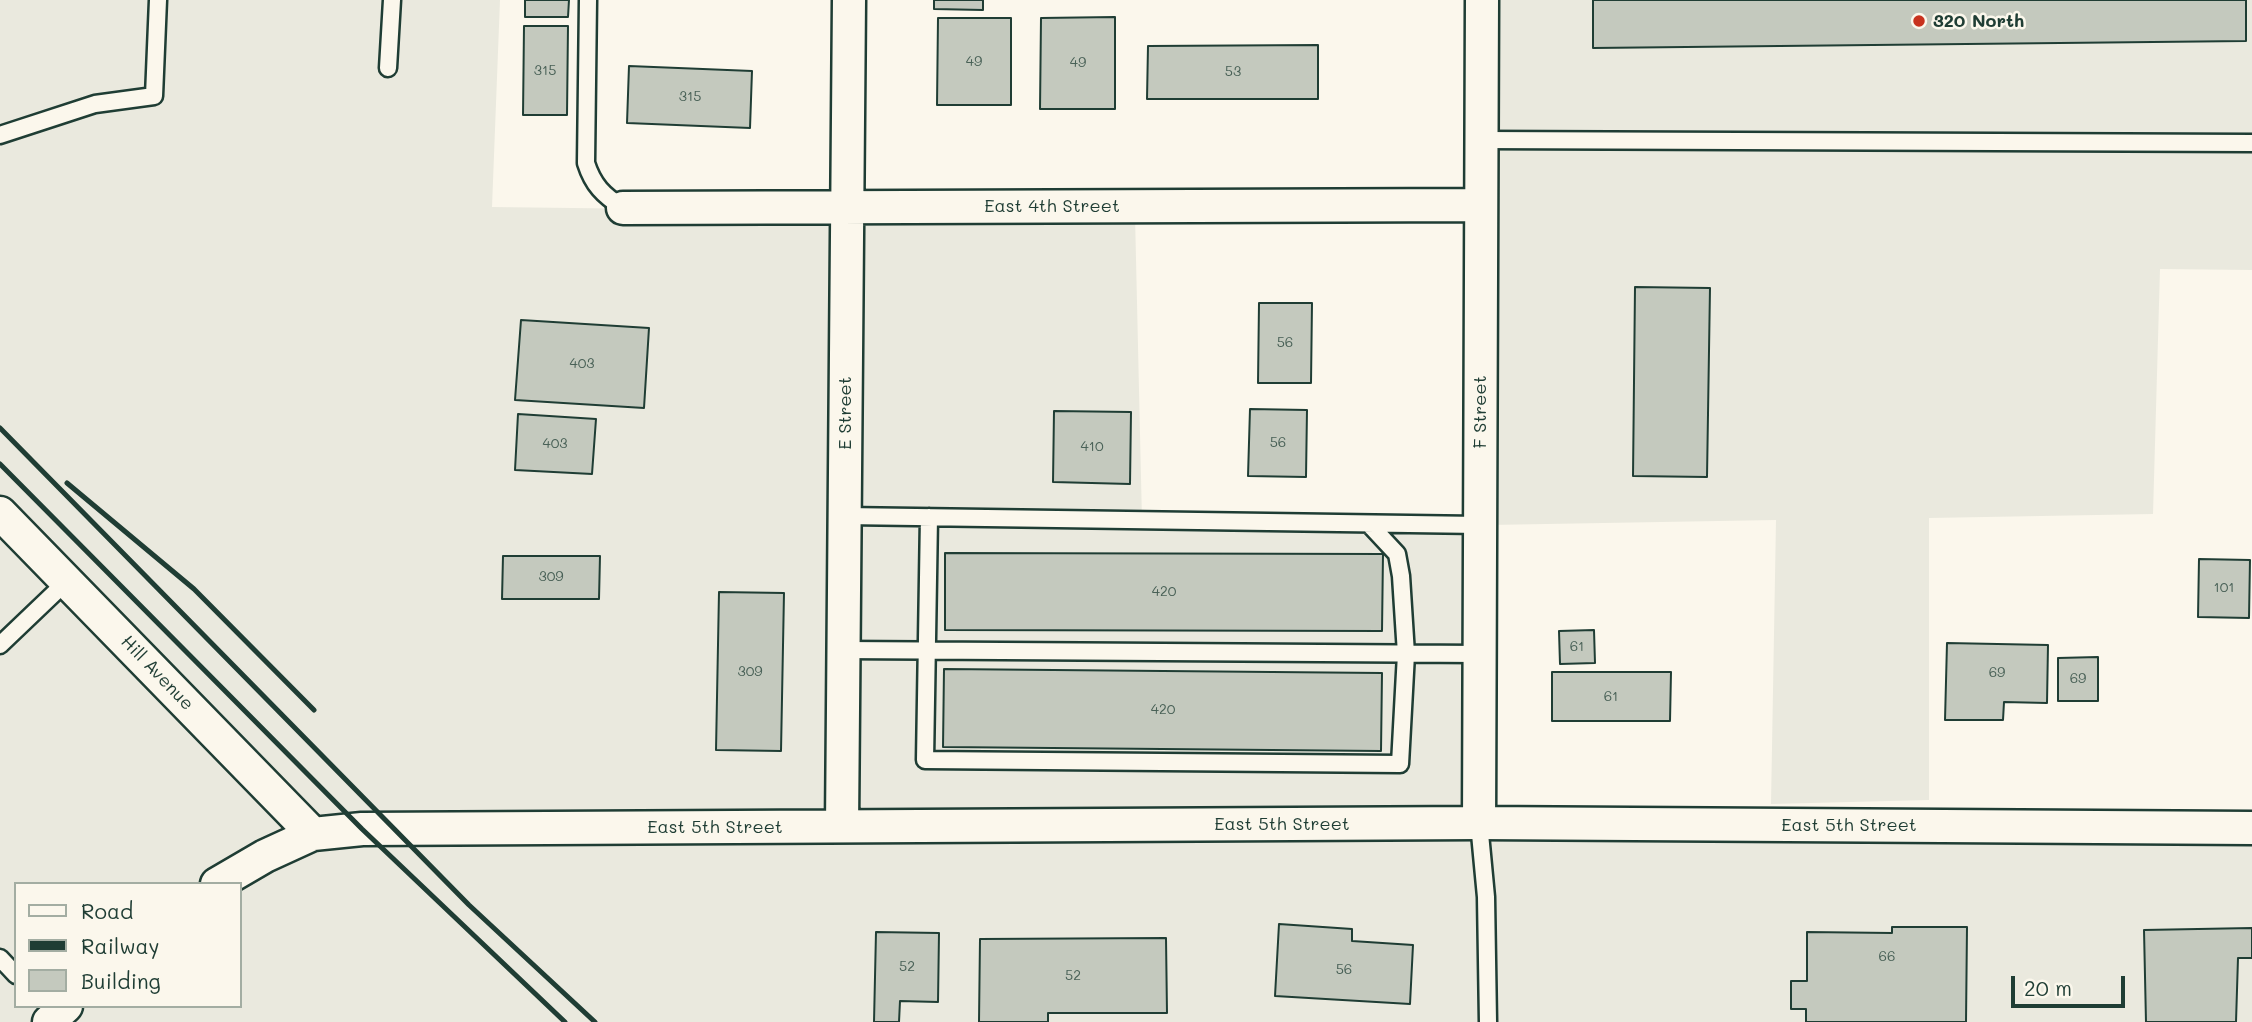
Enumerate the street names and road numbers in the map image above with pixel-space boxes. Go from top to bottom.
street label: East 4th Street [984,195,1120,217]
street label: F Street [1469,375,1491,449]
street label: E Street [834,376,856,450]
street label: Hill Avenue [116,631,198,715]
street label: East 5th Street [1214,813,1350,835]
street label: East 5th Street [1781,814,1917,836]
street label: East 5th Street [647,816,783,838]

